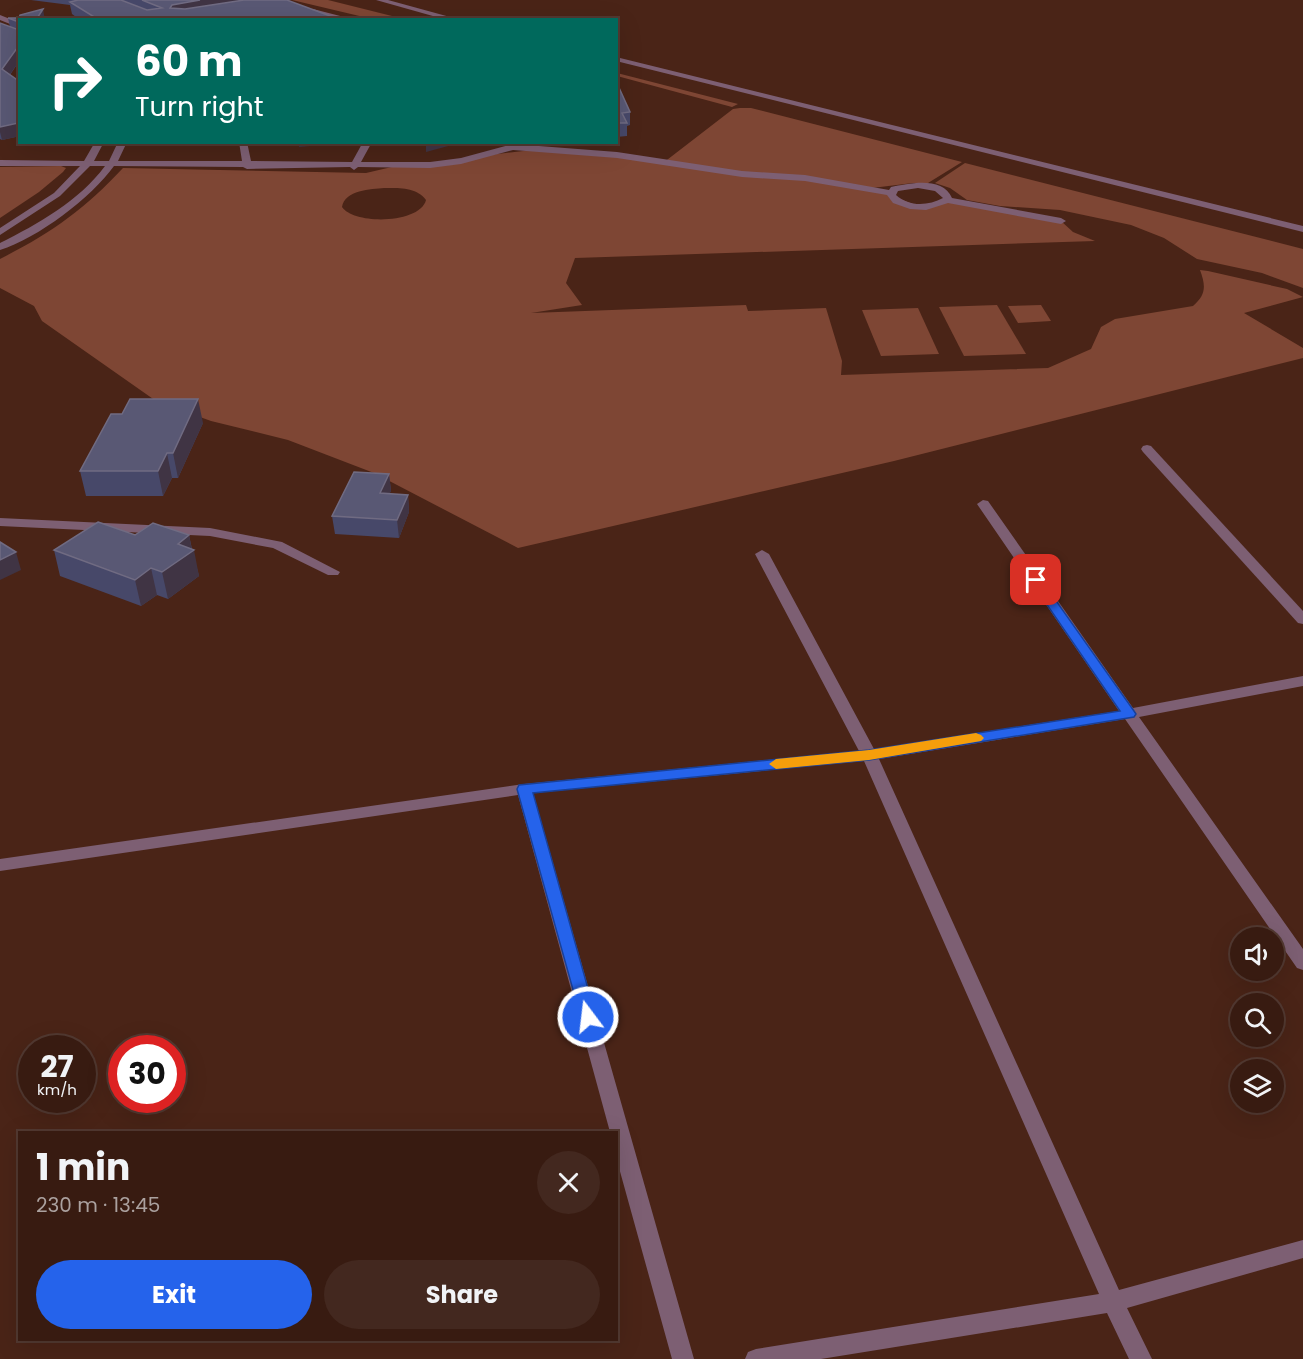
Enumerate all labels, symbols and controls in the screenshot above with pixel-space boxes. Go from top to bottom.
text: 60 m [135,32,243,91]
icon: right [36,42,114,120]
text: Turn right [135,88,264,125]
pin [1010,554,1061,605]
icon: arrive [1019,563,1052,596]
map controls [1230,927,1284,1113]
button: sound [1230,927,1284,981]
position arrow [556,985,620,1049]
button: search [1230,993,1284,1047]
speed limit sign: 30 [108,1035,186,1113]
text: 27 [40,1045,74,1088]
button: layers [1230,1059,1284,1113]
text: km/h [37,1079,77,1100]
text: 1 min [36,1142,130,1193]
button: close [537,1151,600,1214]
text: 230 m · 13:45 [36,1191,160,1219]
button: Exit [36,1260,312,1329]
button: Share [324,1260,600,1329]

